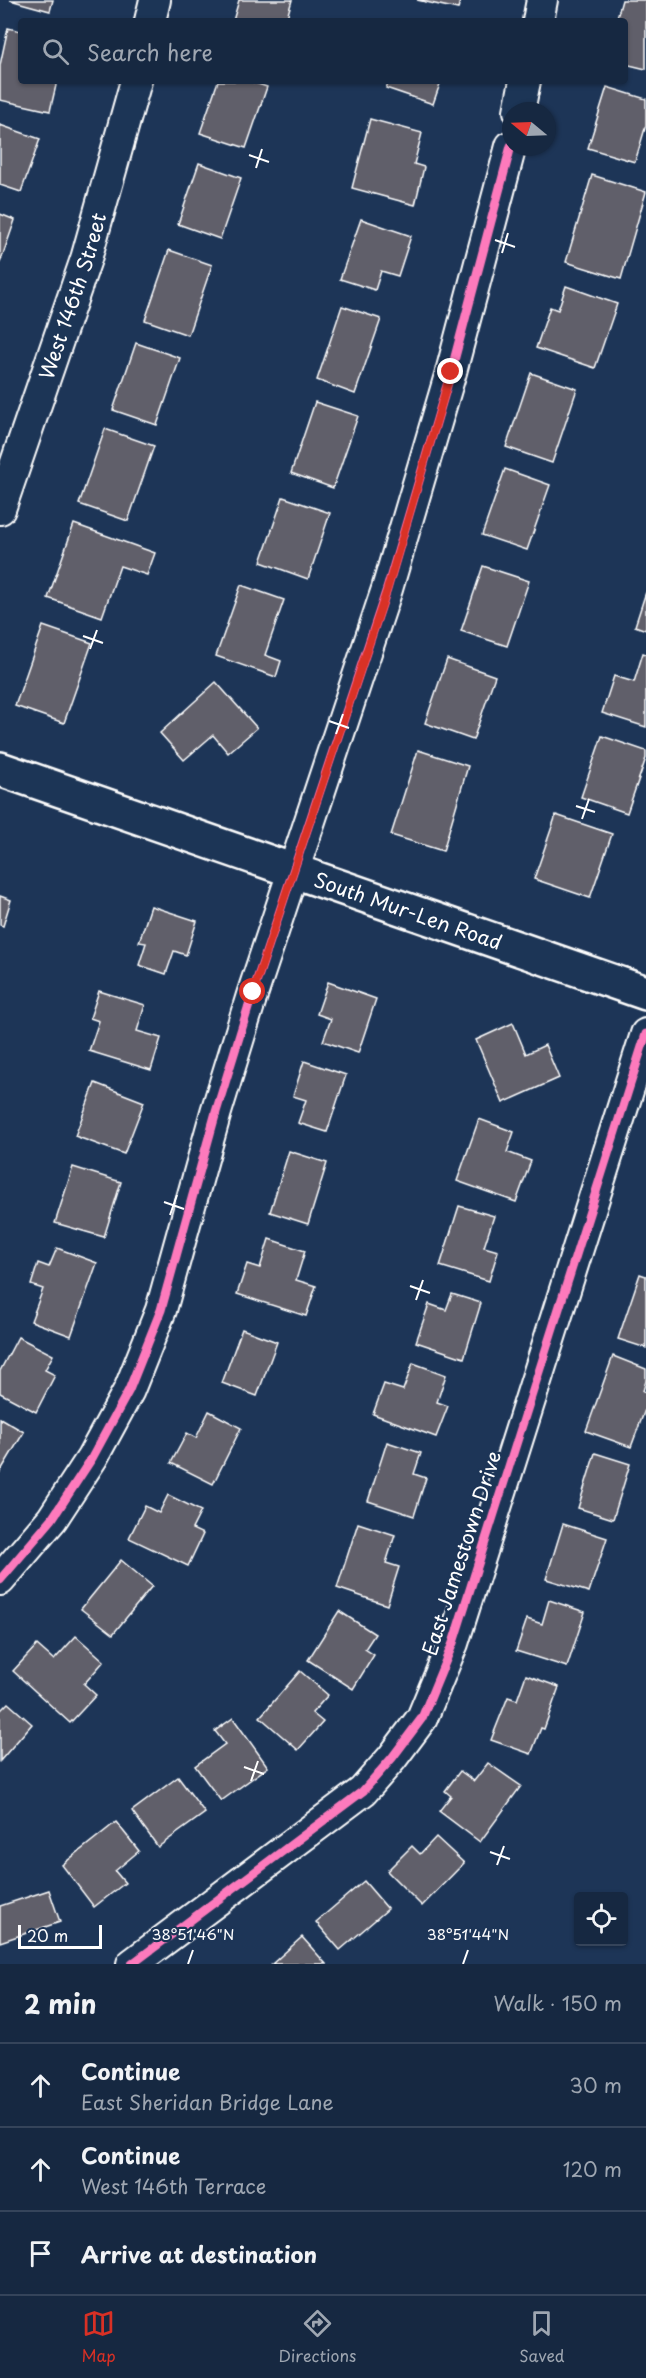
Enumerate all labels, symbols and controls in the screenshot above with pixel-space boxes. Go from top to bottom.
search box [18,18,628,84]
icon: search [39,35,72,68]
text: Search here [87,35,213,68]
north arrow [502,102,556,156]
street label: West 146th Street [31,209,113,383]
route end [437,358,463,384]
street label: South Mur-Len Road [310,864,506,957]
route start [239,978,265,1004]
street label: East Jamestown Drive [414,1447,508,1659]
map controls [574,1892,628,1946]
button: locate [574,1892,628,1946]
scale bar [18,1922,102,1950]
text: 38°51'46"N [152,1922,234,1945]
text: 38°51'44"N [427,1922,509,1945]
text: 20 m [27,1923,68,1947]
text: 2 min [24,1984,97,2023]
text: Walk · 150 m [493,1988,622,2018]
text: Continue [81,2054,180,2087]
icon: ahead [24,2069,57,2102]
text: 30 m [569,2070,622,2100]
text: East Sheridan Bridge Lane [81,2087,334,2117]
text: Continue [81,2138,180,2171]
icon: ahead [24,2153,57,2186]
text: 120 m [563,2154,622,2184]
text: West 146th Terrace [81,2171,266,2201]
icon: arrive [24,2237,57,2270]
text: Arrive at destination [81,2237,317,2270]
tab: Map [81,2307,116,2367]
tab: Directions [278,2307,356,2367]
tab: Saved [519,2307,565,2367]

